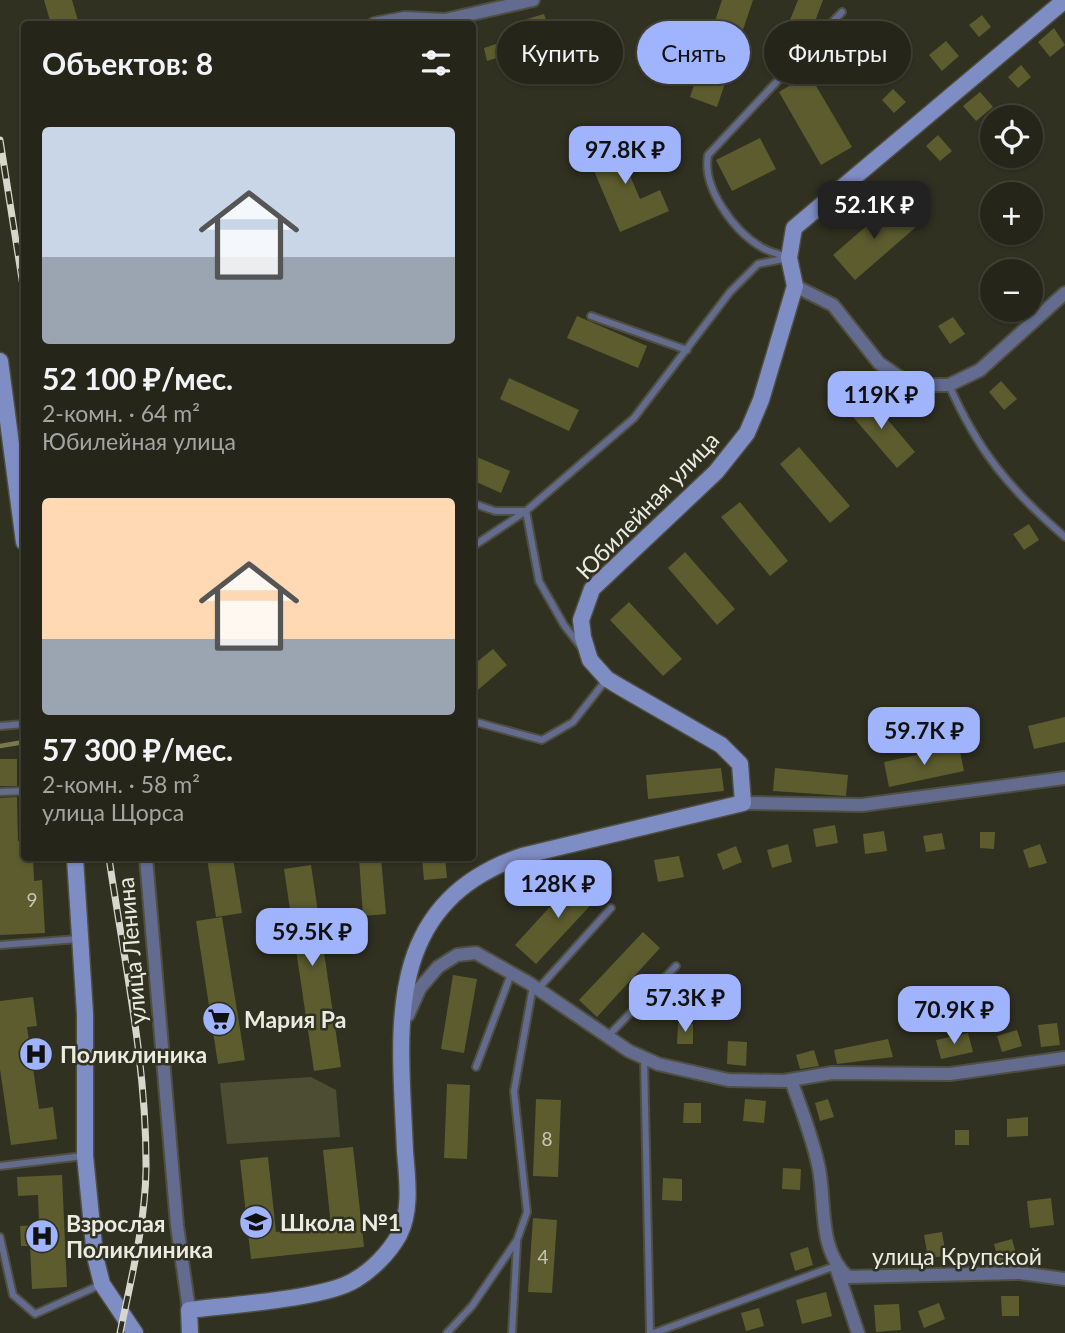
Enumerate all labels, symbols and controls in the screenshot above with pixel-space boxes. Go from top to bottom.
chip: Купить [497,21,623,84]
chip: Снять [637,21,750,84]
chip: Фильтры [764,21,911,84]
icon: filters [417,44,455,82]
text: Объектов: 8 [42,45,213,81]
map controls [980,105,1043,322]
button: locate [980,105,1043,168]
pin: 97.8K ₽ [560,127,690,186]
text: 97.8K ₽ [585,135,665,163]
icon: home [186,172,312,298]
pin: 52.1K ₽ [809,182,939,241]
button: + [980,182,1043,245]
text: 52.1K ₽ [834,190,914,218]
button: − [980,259,1043,322]
text: 52 100 ₽/мес. [42,360,233,396]
pin: 119K ₽ [824,372,938,431]
text: 119K ₽ [844,380,918,408]
text: 2-комн. · 64 m² [42,399,200,427]
street label: Юбилейная улица [570,426,724,584]
text: Юбилейная улица [42,427,236,455]
icon: home [186,543,312,669]
pin: 59.7K ₽ [859,708,989,767]
text: 59.7K ₽ [884,716,964,744]
text: 57 300 ₽/мес. [42,731,233,767]
text: 2-комн. · 58 m² [42,770,200,798]
text: улица Щорса [42,798,184,826]
pin: 128K ₽ [501,860,615,920]
text: 128K ₽ [521,869,595,897]
street label: улица Ленина [111,876,151,1026]
house number: 9 [26,888,38,911]
pin: 59.5K ₽ [247,908,377,968]
text: 59.5K ₽ [272,917,352,945]
pin: 57.3K ₽ [620,974,750,1034]
text: 57.3K ₽ [645,983,725,1011]
pin: 70.9K ₽ [889,986,1019,1046]
text: 70.9K ₽ [914,995,994,1023]
supermarket icon: Мария Ра [200,1000,238,1038]
place label: Мария Ра [244,1005,346,1033]
hospital icon: Поликлиника [17,1035,55,1073]
place label: Поликлиника [60,1040,207,1068]
house number: 8 [541,1127,553,1150]
school or university icon: Школа №1 [237,1203,275,1241]
place label: Школа №1 [280,1208,401,1236]
place label: Взрослая Поликлиника [66,1209,213,1263]
hospital icon: Взрослая Поликлиника [23,1217,61,1255]
street label: улица Крупской [872,1242,1042,1270]
house number: 4 [537,1245,549,1268]

